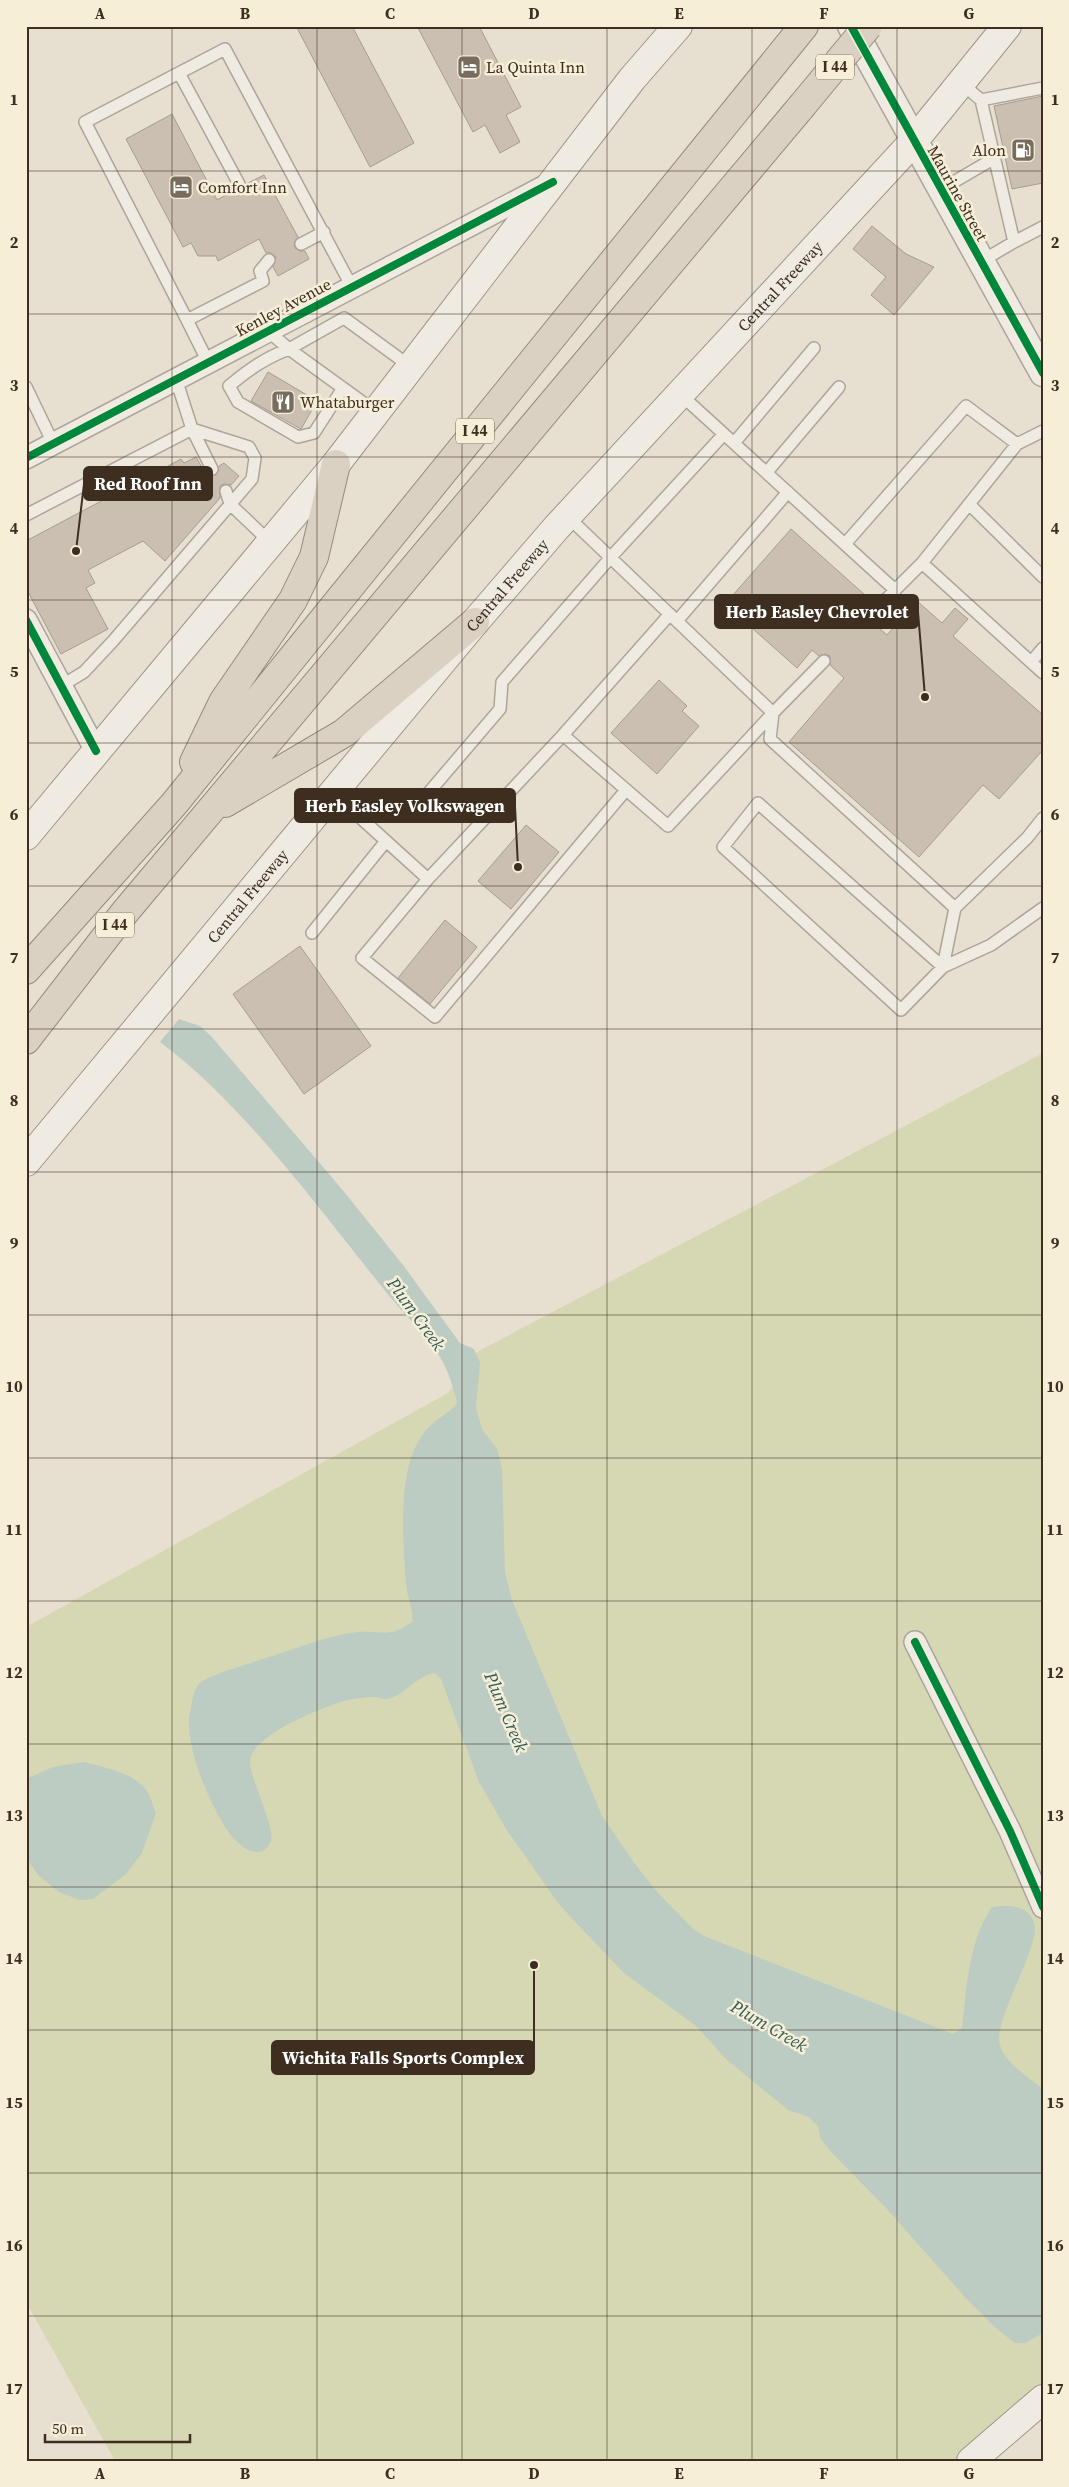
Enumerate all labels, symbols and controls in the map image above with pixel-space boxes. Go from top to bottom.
text: A [95,2,106,24]
text: B [240,2,251,24]
text: C [385,2,395,24]
text: D [528,2,540,24]
text: E [674,2,684,24]
text: F [819,2,829,24]
text: G [964,2,975,24]
hotel icon: La Quinta Inn [456,54,482,80]
road number: I 44 [816,54,854,80]
place label: La Quinta Inn [486,56,585,78]
text: 1 [10,88,18,110]
text: 1 [1051,88,1059,110]
fuel station icon: Alon [1010,137,1036,163]
place label: Alon [972,139,1006,161]
street label: Maurine Street [923,141,994,245]
hotel icon: Comfort Inn [168,174,194,200]
place label: Comfort Inn [198,176,287,198]
text: 2 [10,231,19,253]
text: 2 [1051,231,1060,253]
street label: Central Freeway [732,235,828,336]
street label: Kenley Avenue [231,273,335,341]
text: 3 [10,374,19,396]
text: 3 [1051,374,1060,396]
restaurant icon: Whataburger [270,389,296,415]
place label: Whataburger [300,391,395,413]
road number: I 44 [456,418,494,444]
callout: Red Roof Inn [84,467,212,500]
text: Red Roof Inn [94,471,202,496]
text: 4 [10,517,19,539]
text: 4 [1051,517,1060,539]
street label: Central Freeway [461,533,554,636]
callout: Herb Easley Chevrolet [715,595,918,628]
text: Herb Easley Chevrolet [725,599,909,624]
text: 5 [10,660,19,682]
text: 5 [1051,660,1060,682]
callout: Herb Easley Volkswagen [295,789,515,822]
text: Herb Easley Volkswagen [305,793,505,818]
text: 6 [10,803,19,825]
text: 6 [1051,803,1060,825]
street label: Central Freeway [202,844,293,948]
road number: I 44 [96,912,134,938]
text: 7 [10,946,19,968]
text: 7 [1051,946,1060,968]
text: 8 [10,1089,18,1111]
text: 8 [1051,1089,1059,1111]
text: 9 [10,1232,19,1254]
text: 9 [1051,1232,1060,1254]
water label: Plum Creek [381,1271,452,1356]
text: 10 [5,1375,23,1397]
text: 10 [1046,1375,1064,1397]
text: 11 [5,1518,23,1540]
text: 11 [1046,1518,1064,1540]
text: 12 [5,1661,23,1683]
text: 12 [1046,1661,1064,1683]
water label: Plum Creek [478,1667,535,1756]
text: 13 [5,1804,23,1826]
text: 13 [1046,1804,1064,1826]
text: 14 [5,1947,23,1969]
text: 14 [1046,1947,1064,1969]
water label: Plum Creek [725,1993,813,2058]
callout: Wichita Falls Sports Complex [272,2041,534,2074]
text: Wichita Falls Sports Complex [282,2045,524,2070]
text: 15 [5,2091,23,2113]
text: 15 [1046,2091,1064,2113]
text: 16 [5,2234,23,2256]
text: 16 [1046,2234,1064,2256]
text: 17 [5,2377,23,2399]
text: 17 [1046,2377,1064,2399]
scale bar [45,2412,190,2444]
text: 50 m [52,2418,84,2439]
text: A [95,2462,106,2484]
text: B [240,2462,251,2484]
text: C [385,2462,395,2484]
text: D [528,2462,540,2484]
text: E [674,2462,684,2484]
text: F [819,2462,829,2484]
text: G [964,2462,975,2484]

